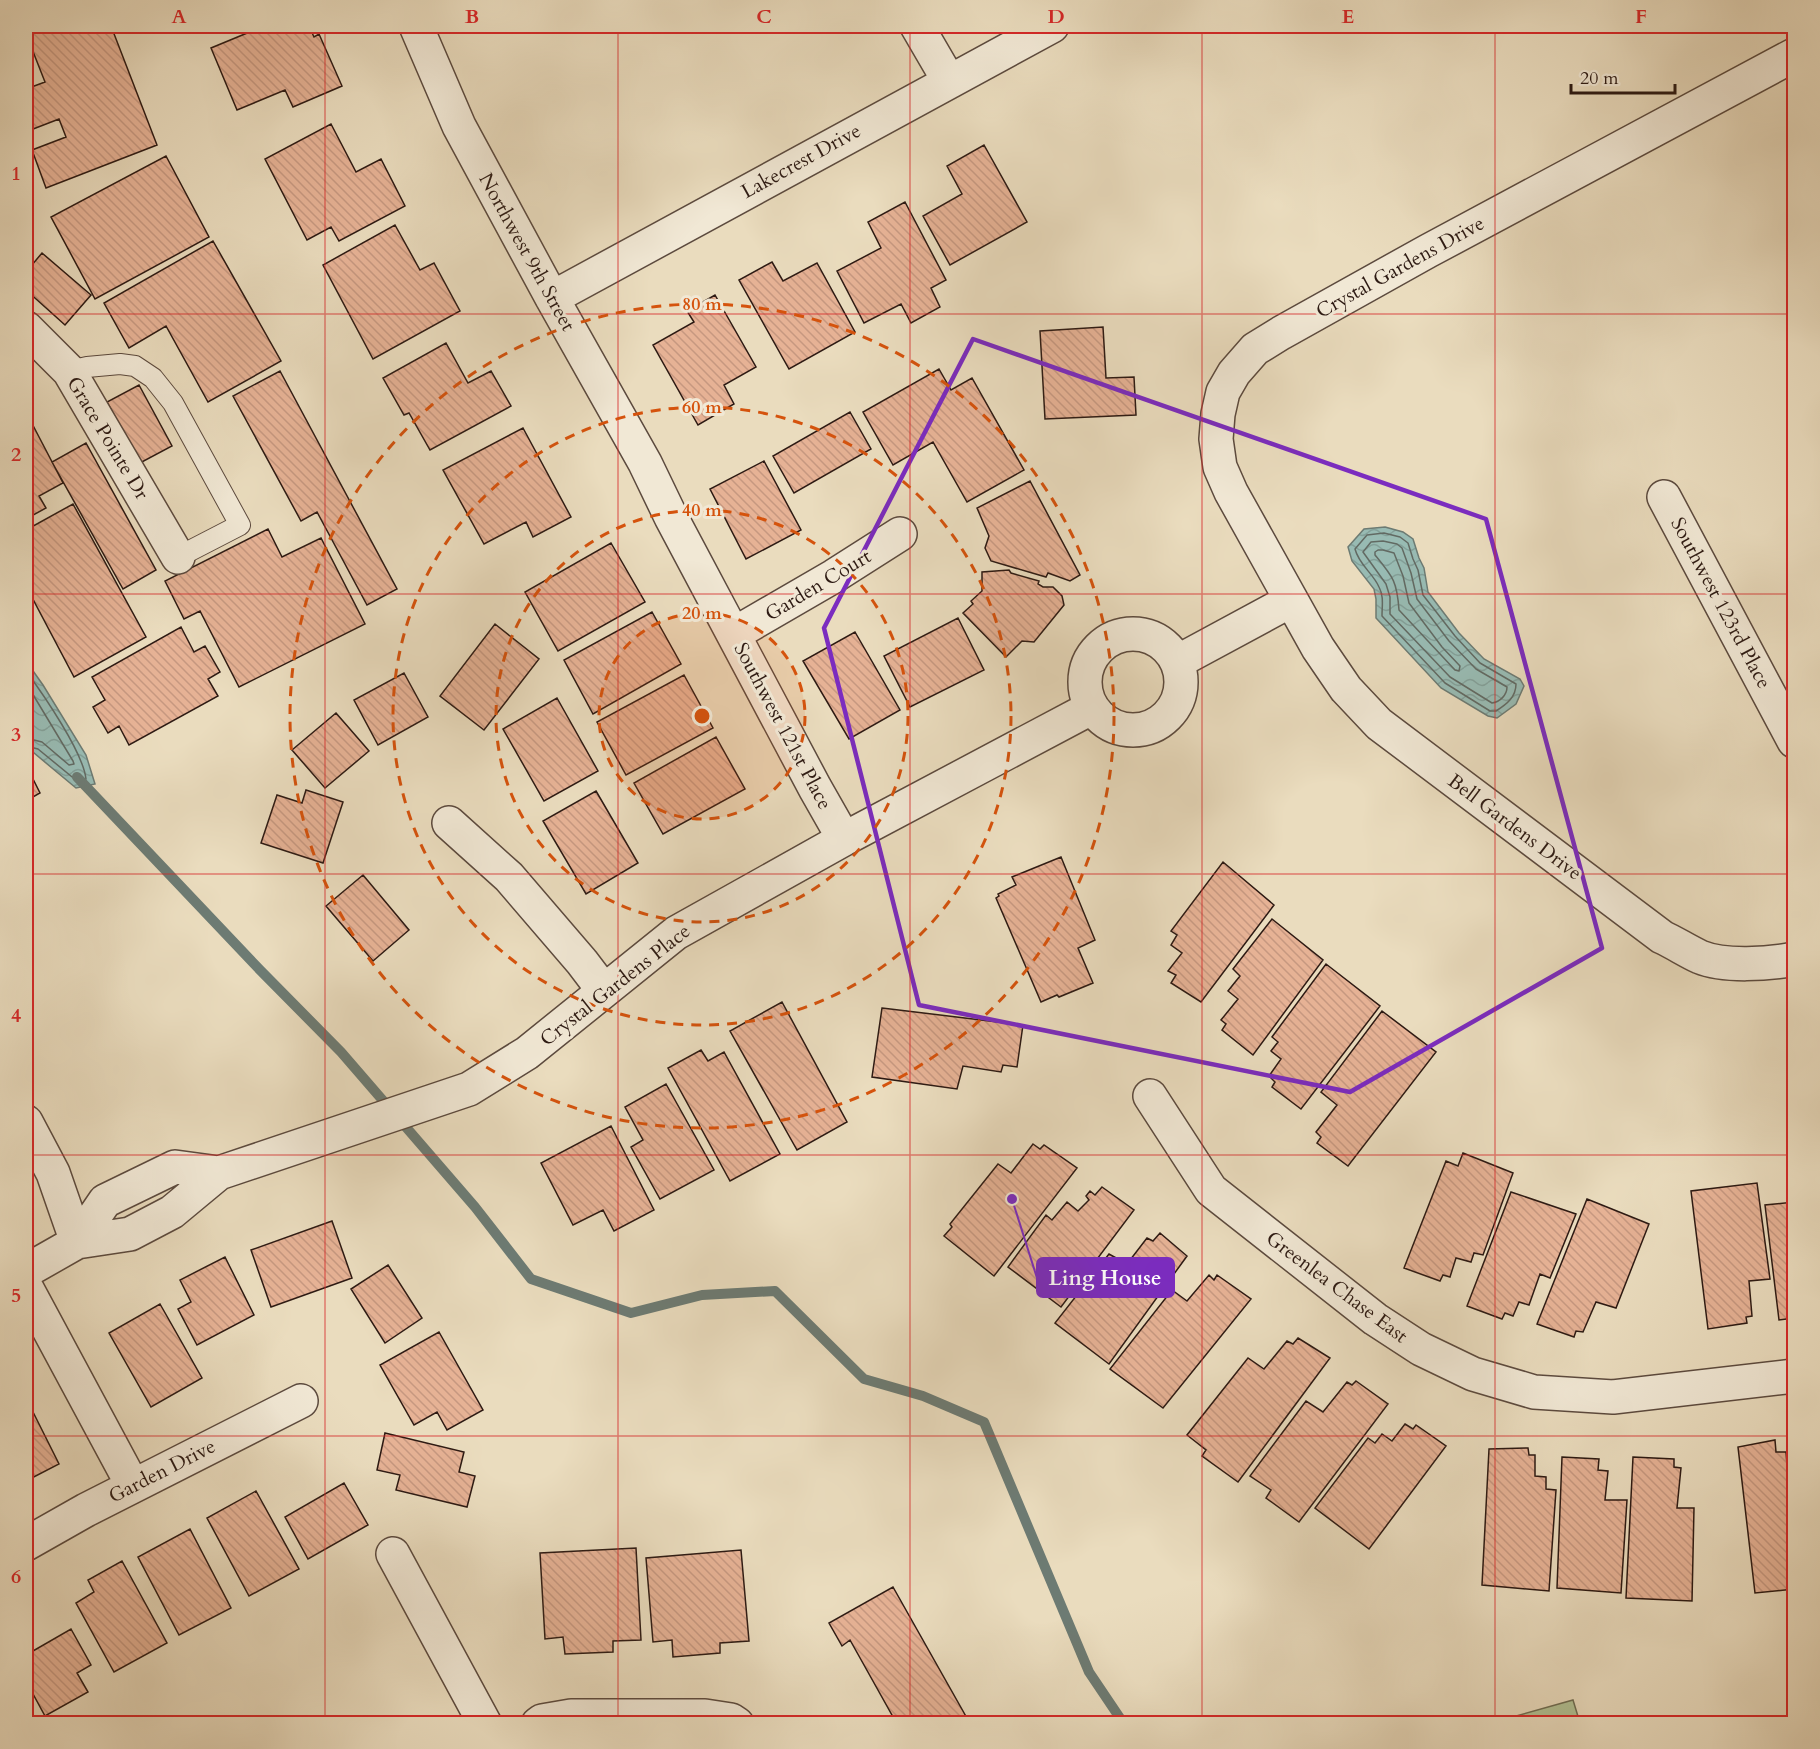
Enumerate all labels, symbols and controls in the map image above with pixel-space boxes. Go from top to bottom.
text: A [171,3,187,30]
text: B [465,3,479,30]
text: C [756,3,772,30]
text: D [1047,3,1065,30]
text: E [1342,3,1354,30]
text: F [1635,3,1647,30]
scale bar [1571,57,1674,95]
text: 20 m [1580,66,1619,91]
street label: Lakecrest Drive [736,117,866,205]
text: 1 [11,160,21,187]
street label: Northwest 9th Street [472,168,582,337]
street label: Crystal Gardens Drive [1311,209,1489,325]
text: 80 m [682,292,722,317]
street label: Grace Pointe Dr [61,371,156,505]
text: 60 m [682,395,722,420]
text: 2 [11,441,21,468]
text: 40 m [682,498,722,523]
street label: Southwest 123rd Place [1664,513,1778,693]
street label: Garden Court [760,542,877,627]
text: 20 m [682,601,722,626]
street label: Southwest 121st Place [728,638,838,814]
centre of rings [692,706,712,726]
text: 3 [11,721,21,748]
street label: Bell Gardens Drive [1442,768,1588,886]
street label: Crystal Gardens Place [534,918,696,1052]
text: 4 [11,1002,21,1029]
street label: Greenlea Chase East [1261,1225,1414,1350]
callout: Ling House [1037,1258,1174,1297]
text: Ling House [1049,1264,1161,1293]
text: 5 [11,1282,21,1309]
street label: Garden Drive [104,1433,220,1509]
text: 6 [11,1563,21,1590]

